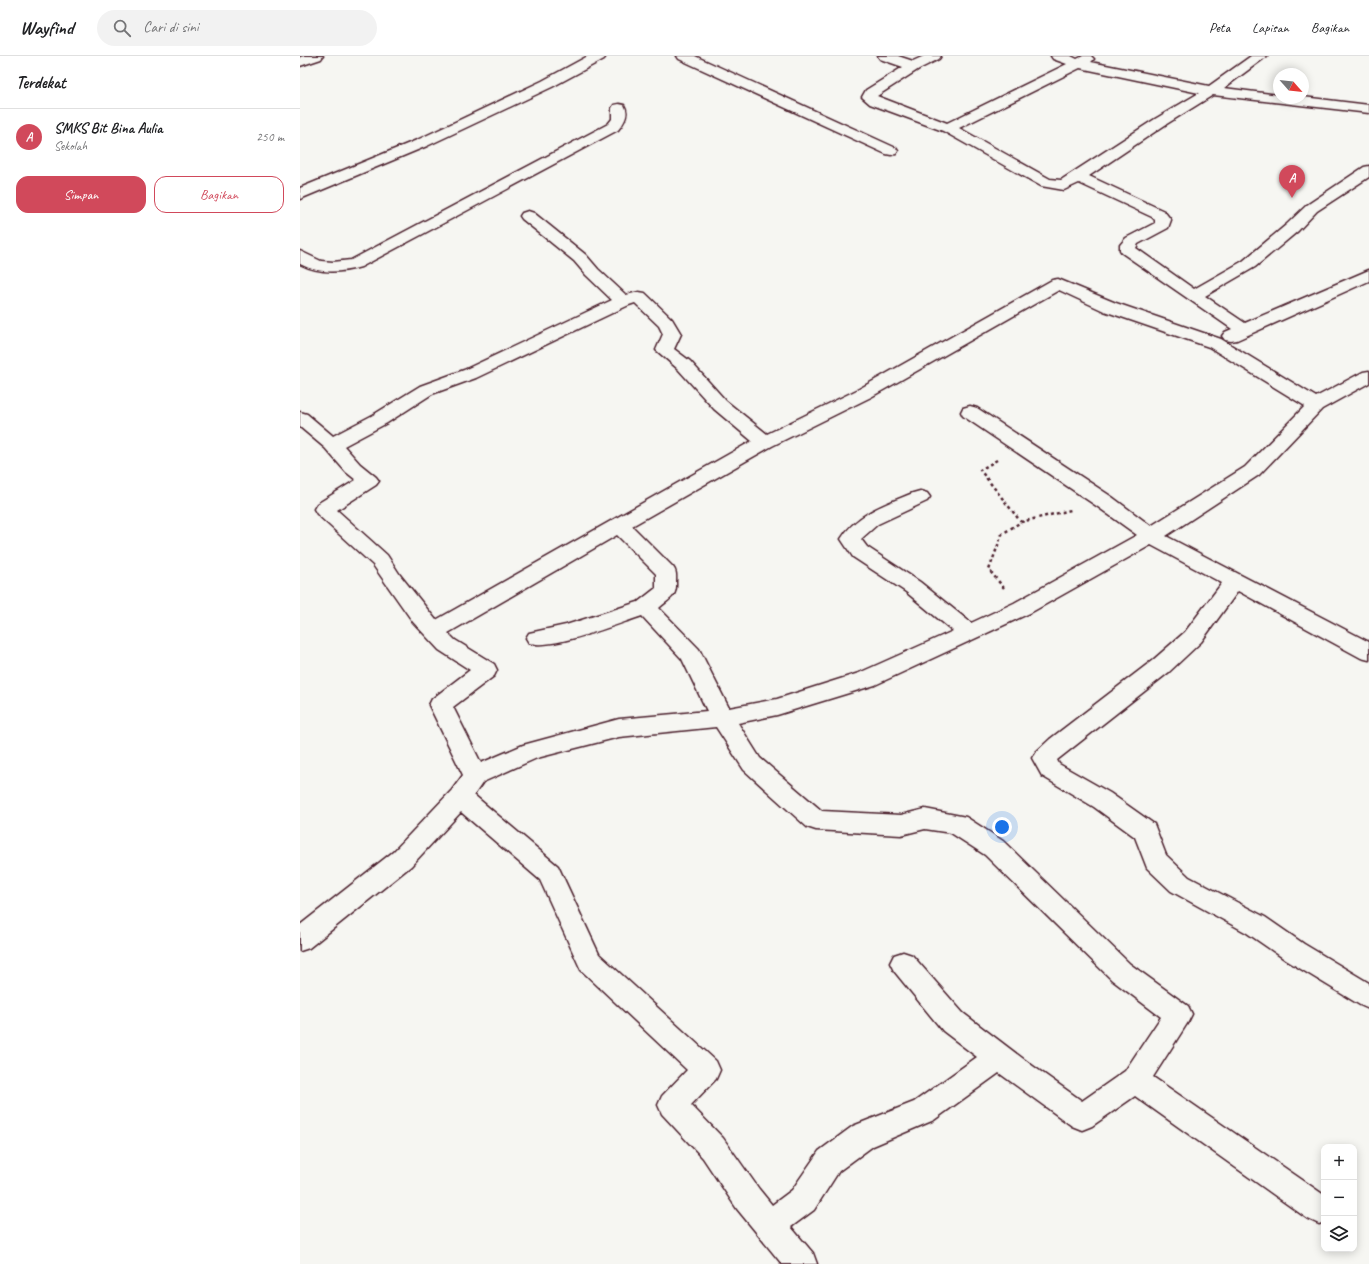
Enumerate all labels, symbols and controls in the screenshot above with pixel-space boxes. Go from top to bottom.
search box [97,10,377,46]
text: Wayfind [20,16,73,40]
icon: search [111,17,133,39]
text: Cari di sini [143,18,199,37]
text: Peta [1209,19,1230,36]
text: Lapisan [1252,19,1289,36]
text: Bagikan [1311,19,1349,36]
north arrow [1273,68,1309,104]
text: Terdekat [16,72,66,93]
text: SMKS Bit Bina Aulia [54,119,163,138]
text: A [26,129,32,145]
text: 250 m [256,129,284,145]
text: Sekolah [54,138,87,154]
pin: A [1279,165,1305,198]
button: Simpan [16,176,146,213]
button: Bagikan [154,176,284,213]
your location [992,817,1012,837]
map controls [1321,1144,1357,1252]
button: + [1321,1144,1357,1180]
button: − [1321,1180,1357,1216]
button: layers [1321,1216,1357,1252]

